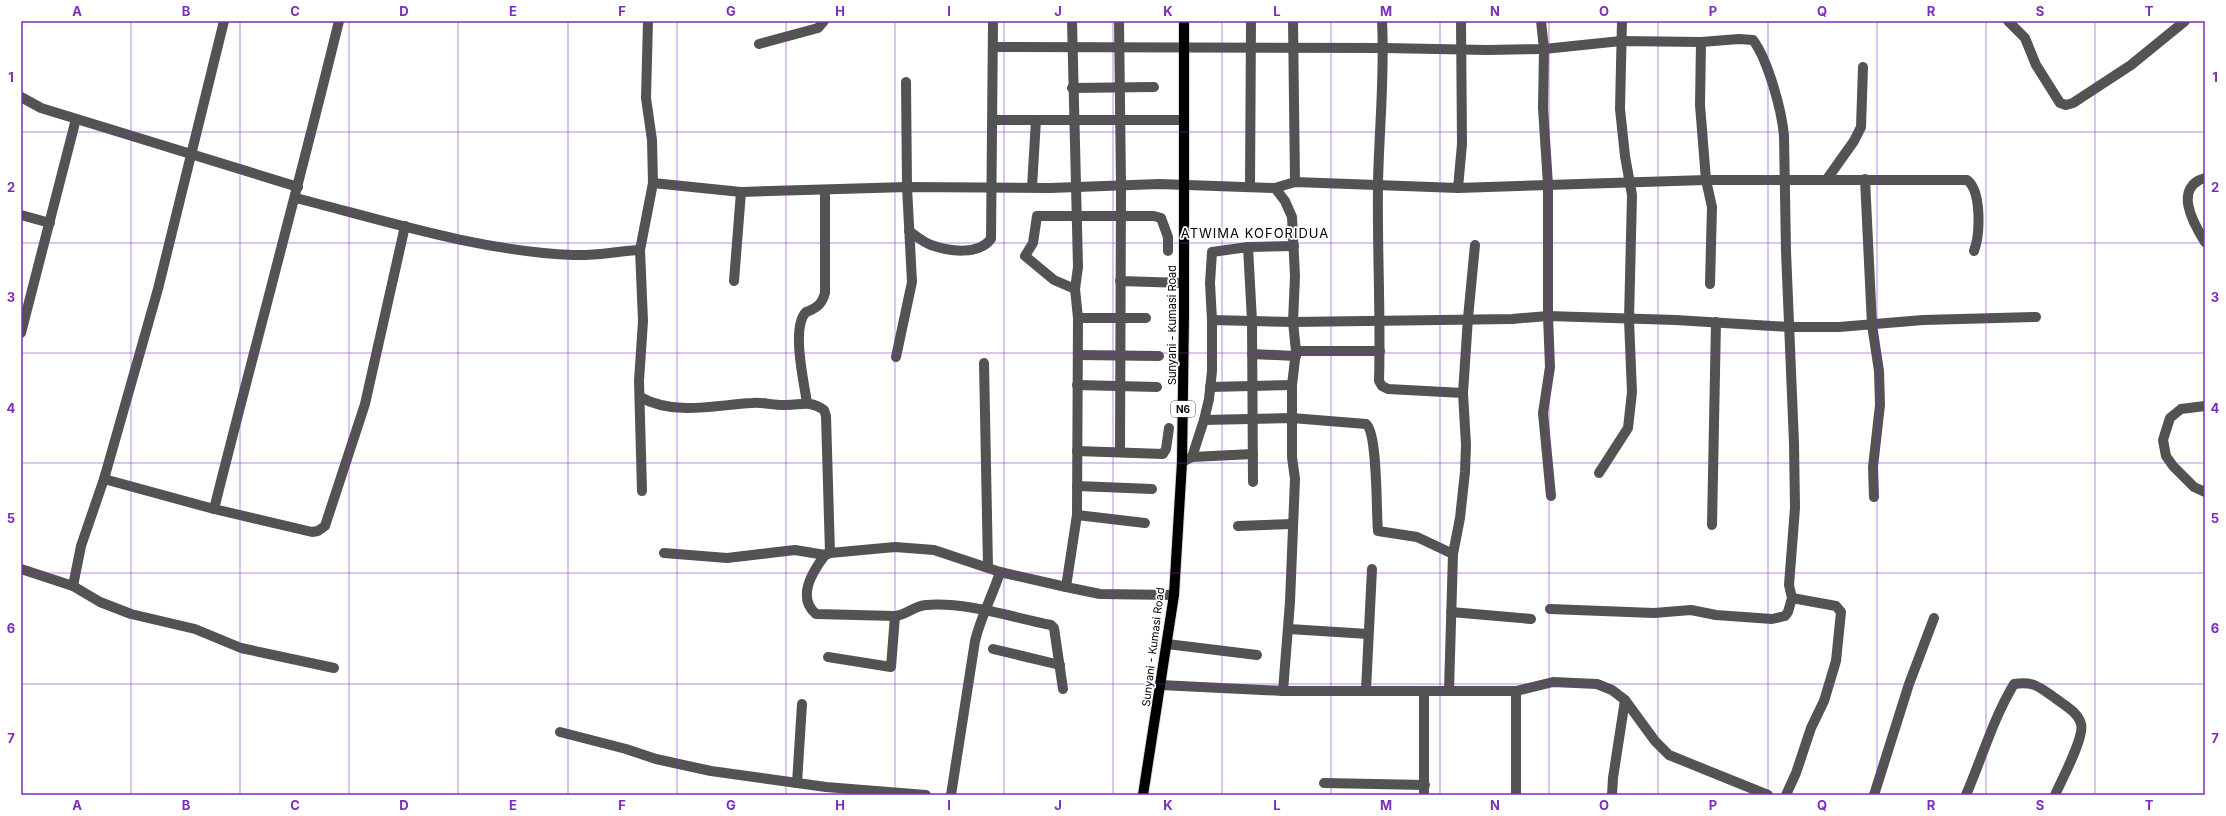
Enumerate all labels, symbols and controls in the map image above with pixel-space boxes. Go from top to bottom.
text: A [72,3,82,19]
text: B [182,3,191,19]
text: C [290,3,300,19]
text: D [399,3,409,19]
text: E [509,3,517,19]
text: F [618,3,626,19]
text: G [726,3,736,19]
text: H [835,3,845,19]
text: I [947,3,951,19]
text: J [1054,3,1062,19]
text: K [1163,3,1173,19]
text: L [1273,3,1281,19]
text: M [1380,3,1392,19]
text: N [1490,3,1500,19]
text: O [1599,3,1609,19]
text: P [1709,3,1717,19]
text: Q [1817,3,1827,19]
text: R [1927,3,1936,19]
text: S [2036,3,2044,19]
text: T [2145,3,2154,19]
text: 1 [8,69,14,85]
text: 1 [2212,69,2218,85]
text: 2 [7,179,15,195]
text: 2 [2211,179,2219,195]
district label: ATWIMA KOFORIDUA [1181,225,1329,241]
street label: Sunyani - Kumasi Road [1165,265,1179,385]
text: 3 [7,289,15,305]
text: 3 [2211,289,2219,305]
text: 4 [7,400,16,416]
text: 4 [2211,400,2220,416]
road number: N6 [1171,401,1195,417]
text: 5 [7,510,15,526]
text: 5 [2211,510,2219,526]
street label: Sunyani - Kumasi Road [1139,587,1167,707]
text: 6 [7,620,15,636]
text: 6 [2211,620,2219,636]
text: 7 [7,730,15,746]
text: 7 [2211,730,2219,746]
text: A [72,797,82,813]
text: B [182,797,191,813]
text: C [290,797,300,813]
text: D [399,797,409,813]
text: E [509,797,517,813]
text: F [618,797,626,813]
text: G [726,797,736,813]
text: H [835,797,845,813]
text: I [947,797,951,813]
text: J [1054,797,1062,813]
text: K [1163,797,1173,813]
text: L [1273,797,1281,813]
text: M [1380,797,1392,813]
text: N [1490,797,1500,813]
text: O [1599,797,1609,813]
text: P [1709,797,1717,813]
text: Q [1817,797,1827,813]
text: R [1927,797,1936,813]
text: S [2036,797,2044,813]
text: T [2145,797,2154,813]

